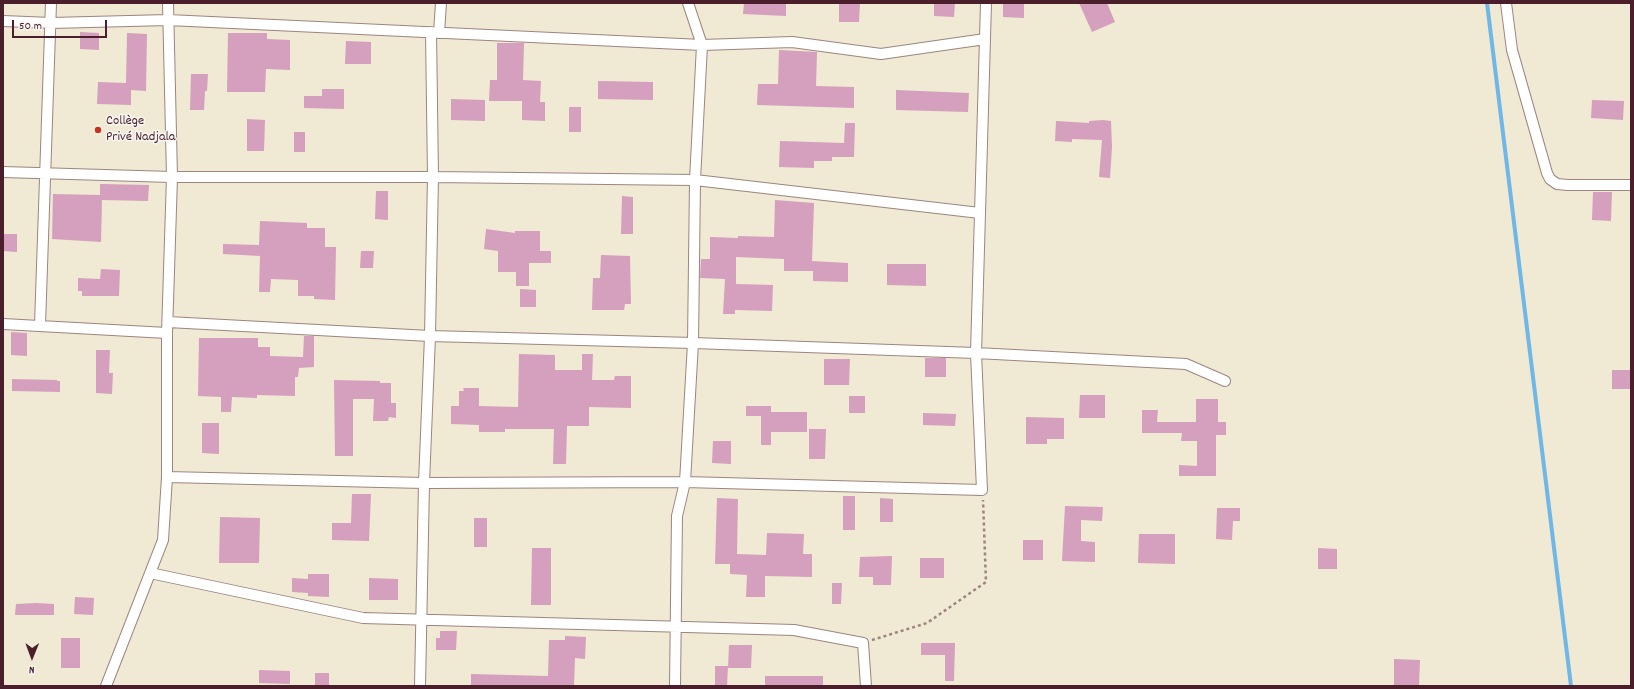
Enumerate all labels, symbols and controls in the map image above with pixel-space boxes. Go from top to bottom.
scale bar [14,12,109,38]
text: 50 m [19,18,42,35]
place label: Collège Privé Nadjala [106,114,175,146]
marker: Collège Privé Nadjala [93,125,103,135]
north arrow [12,637,52,677]
text: N [29,661,35,677]

